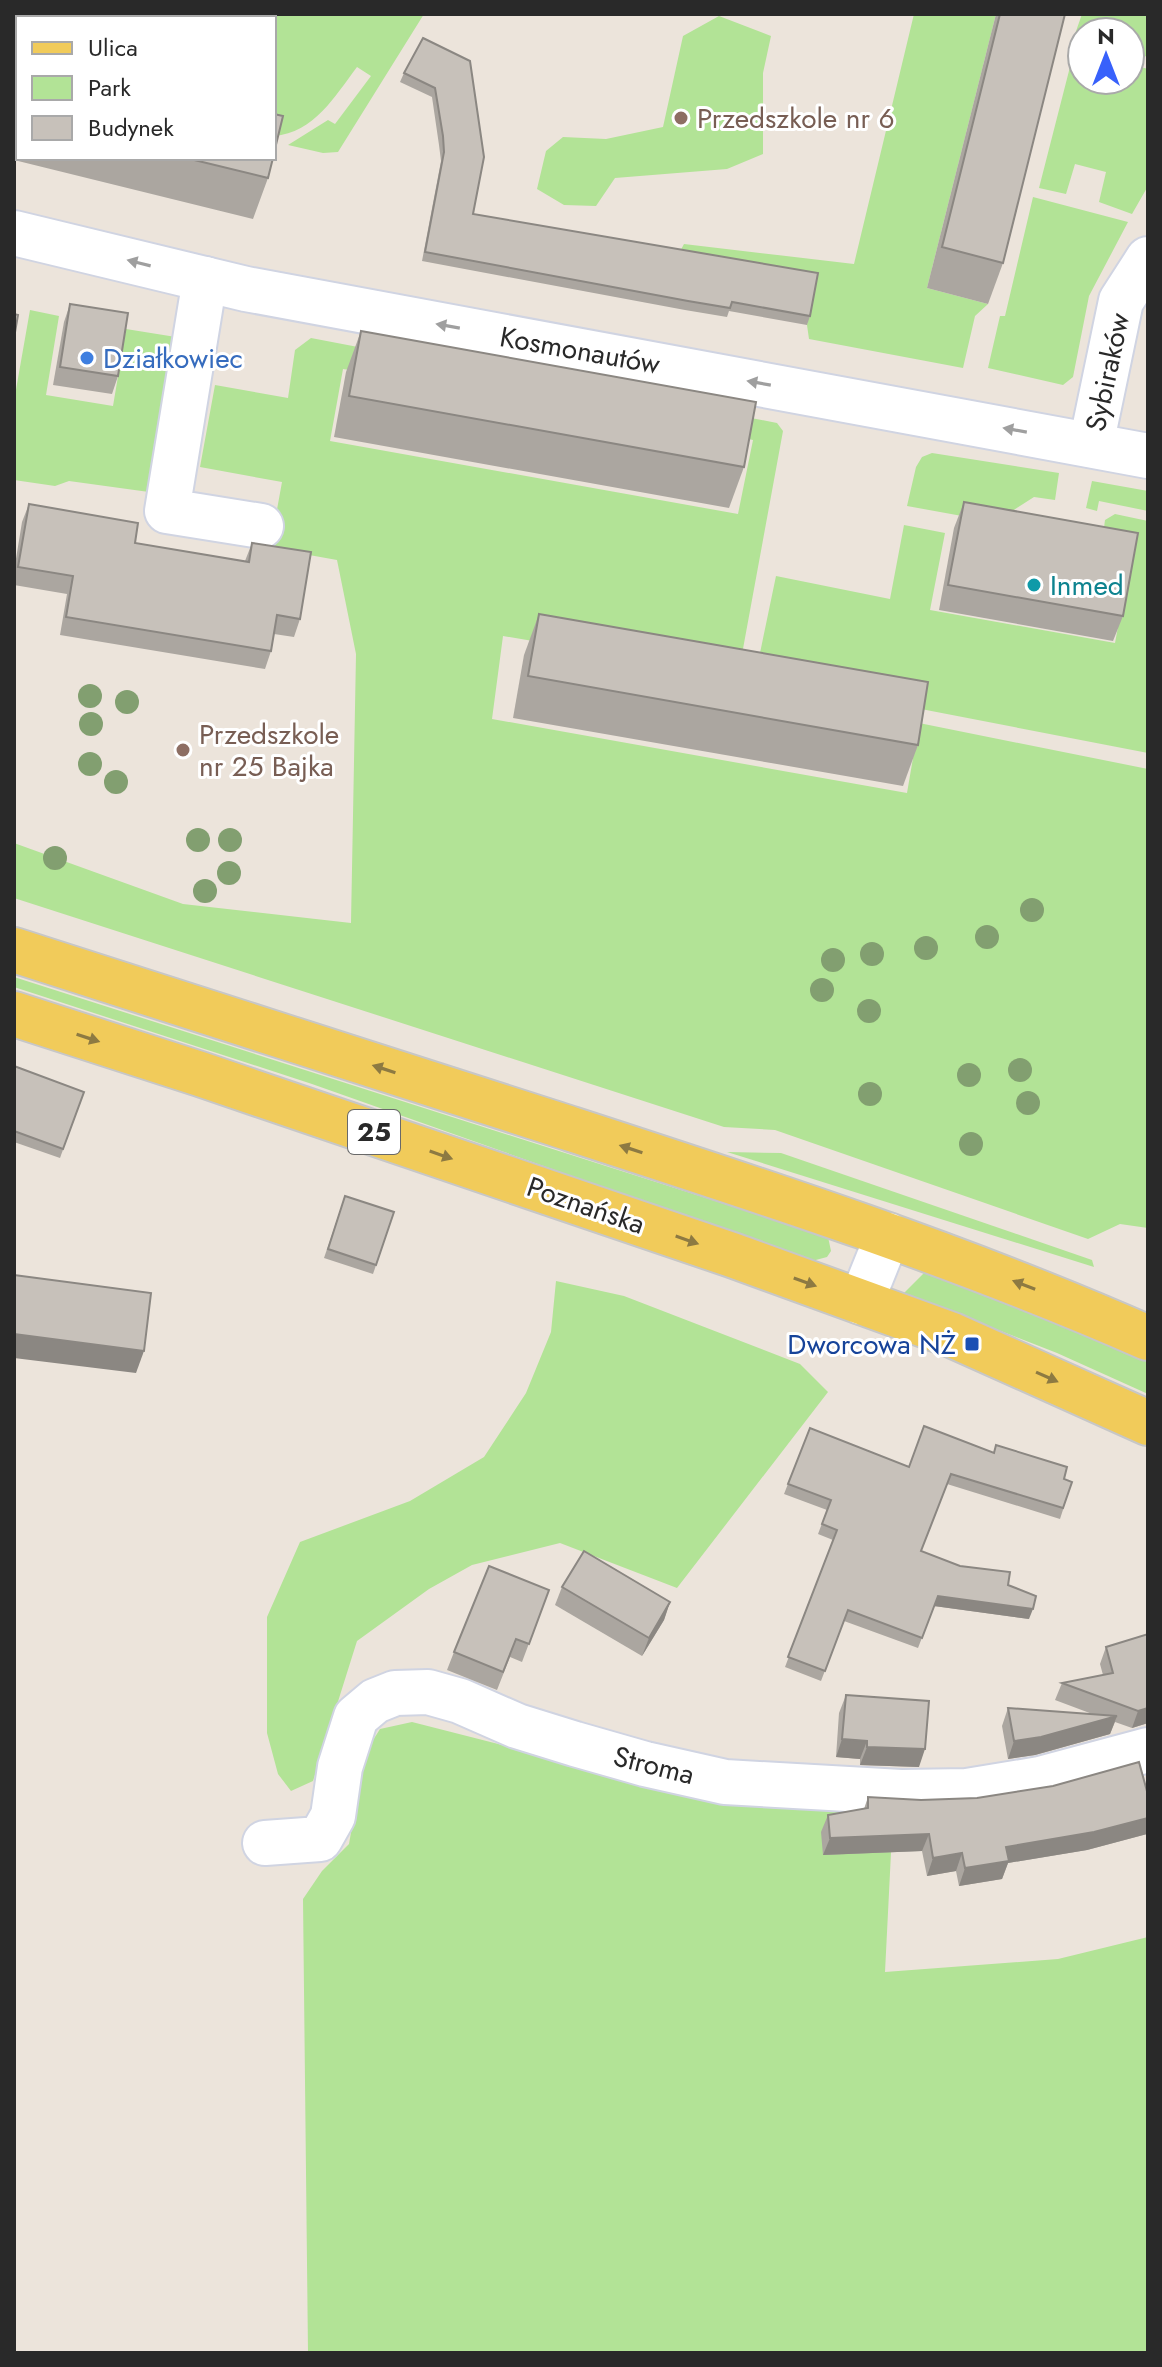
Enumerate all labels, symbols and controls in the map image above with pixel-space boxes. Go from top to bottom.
legend [16,16,276,160]
north arrow [1066,16,1146,96]
text: N [1097,20,1115,52]
text: Ulica [88,30,138,65]
text: Park [88,70,131,105]
place label: Przedszkole nr 6 [697,98,895,139]
marker: Przedszkole nr 6 [672,109,690,127]
text: Budynek [88,110,174,145]
one-way arrow [126,256,151,269]
street label: Sybiraków [1075,309,1140,435]
street label: Kosmonautów [496,316,663,385]
one-way arrow [436,319,461,331]
place label: Działkowiec [103,338,243,379]
marker: Działkowiec [78,349,96,367]
one-way arrow [746,377,771,389]
one-way arrow [1002,424,1027,436]
place label: Inmed [1050,565,1124,606]
marker: Inmed [1025,576,1043,594]
place label: Przedszkole nr 25 Bajka [199,714,339,787]
marker: Przedszkole nr 25 Bajka [174,741,192,759]
one-way arrow [77,1032,101,1044]
one-way arrow [372,1062,396,1075]
road number: 25 [348,1110,400,1154]
one-way arrow [619,1142,643,1154]
one-way arrow [429,1150,453,1162]
street label: Poznańska [521,1166,650,1245]
one-way arrow [675,1234,699,1246]
one-way arrow [793,1276,817,1289]
one-way arrow [1012,1278,1036,1291]
place label: Dworcowa NŻ [787,1324,956,1365]
marker: Dworcowa NŻ [963,1335,981,1353]
one-way arrow [1035,1370,1059,1383]
street label: Stroma [609,1736,699,1795]

